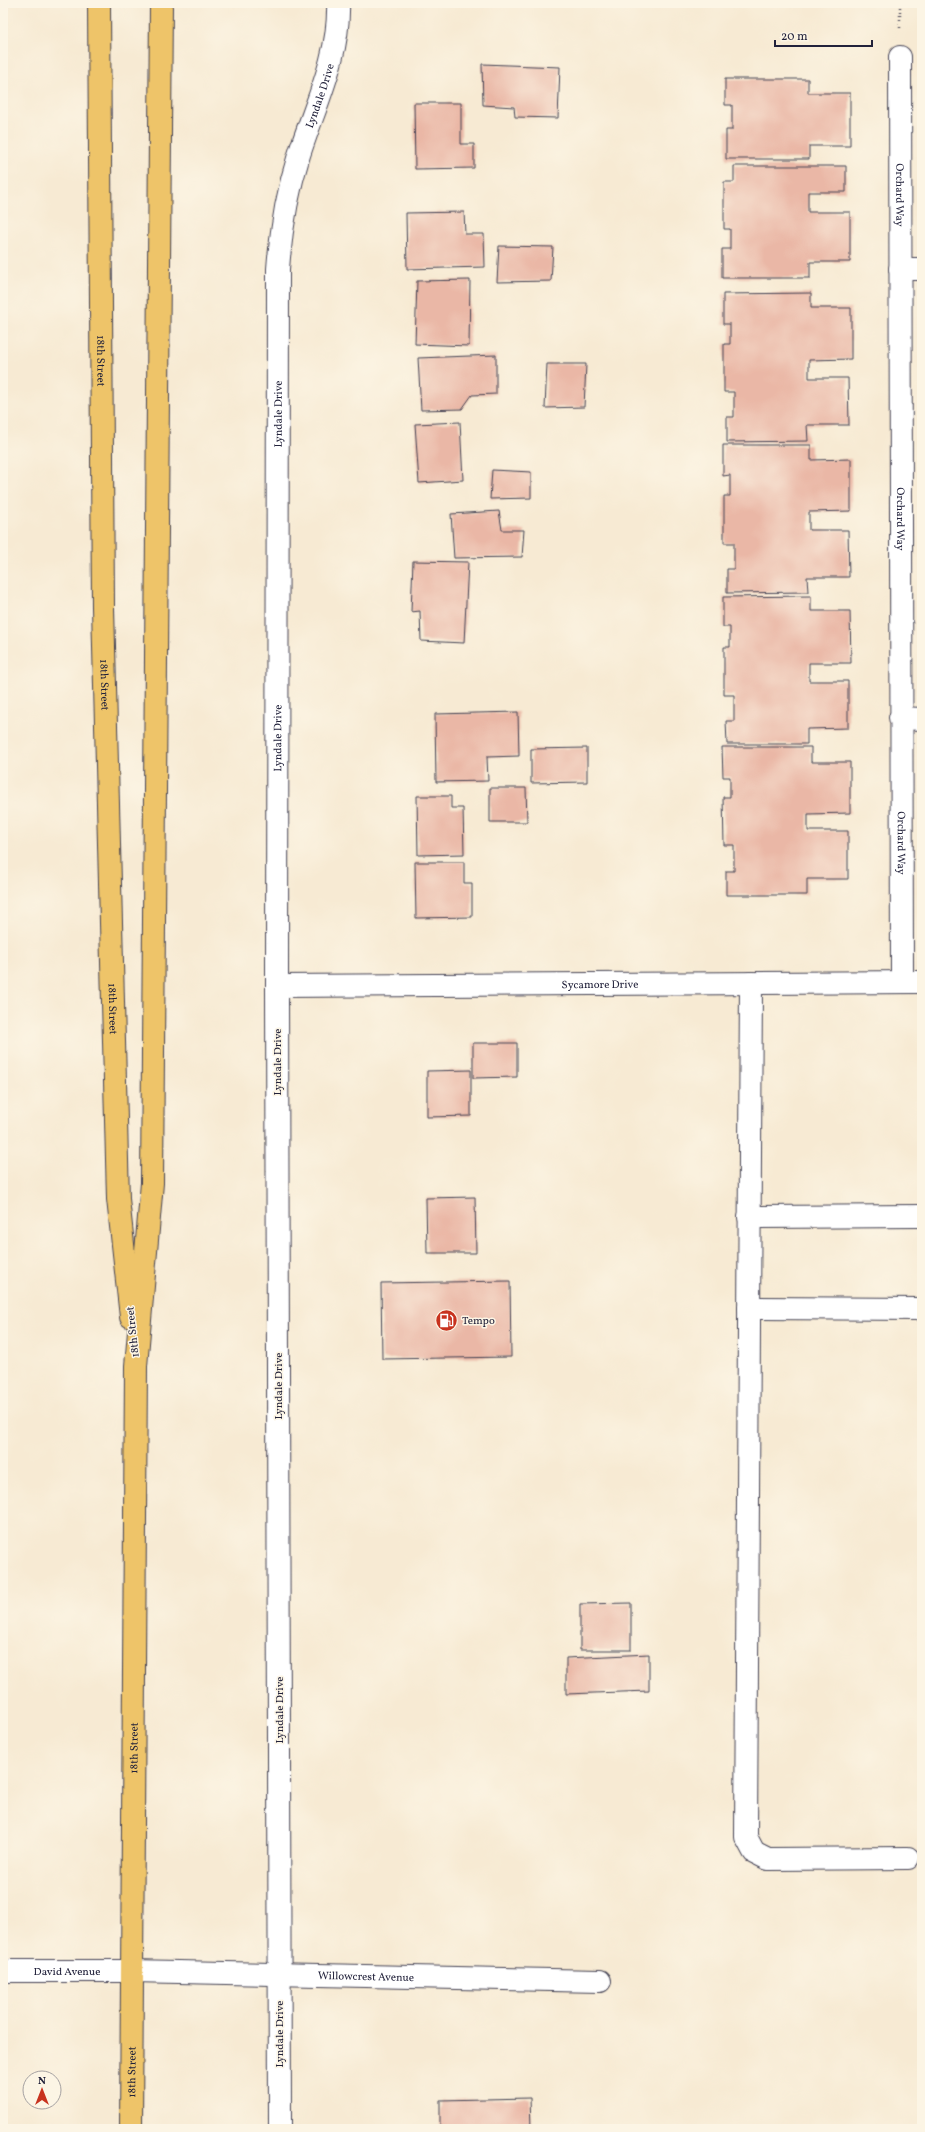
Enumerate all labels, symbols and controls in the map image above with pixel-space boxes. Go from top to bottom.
scale bar [775,22,872,48]
text: 20 m [781,29,808,45]
street label: Lyndale Drive [303,62,339,131]
street label: Orchard Way [891,163,906,227]
street label: 18th Street [92,335,108,387]
street label: Lyndale Drive [272,380,287,448]
street label: Orchard Way [892,487,907,551]
street label: 18th Street [95,659,112,711]
street label: Lyndale Drive [271,704,286,772]
street label: Orchard Way [893,811,908,875]
street label: Sycamore Drive [562,978,638,993]
street label: 18th Street [104,983,120,1035]
street label: Lyndale Drive [271,1028,286,1096]
street label: 18th Street [123,1305,144,1358]
fuel station icon: Tempo [433,1307,459,1333]
place label: Tempo [462,1314,495,1329]
street label: Lyndale Drive [272,1352,287,1420]
street label: Lyndale Drive [273,1676,288,1744]
street label: 18th Street [127,1722,143,1774]
street label: David Avenue [34,1965,100,1980]
street label: Willowcrest Avenue [318,1969,414,1986]
street label: Lyndale Drive [273,2000,288,2068]
street label: 18th Street [125,2046,141,2098]
north arrow [22,2070,62,2110]
text: N [38,2074,46,2089]

